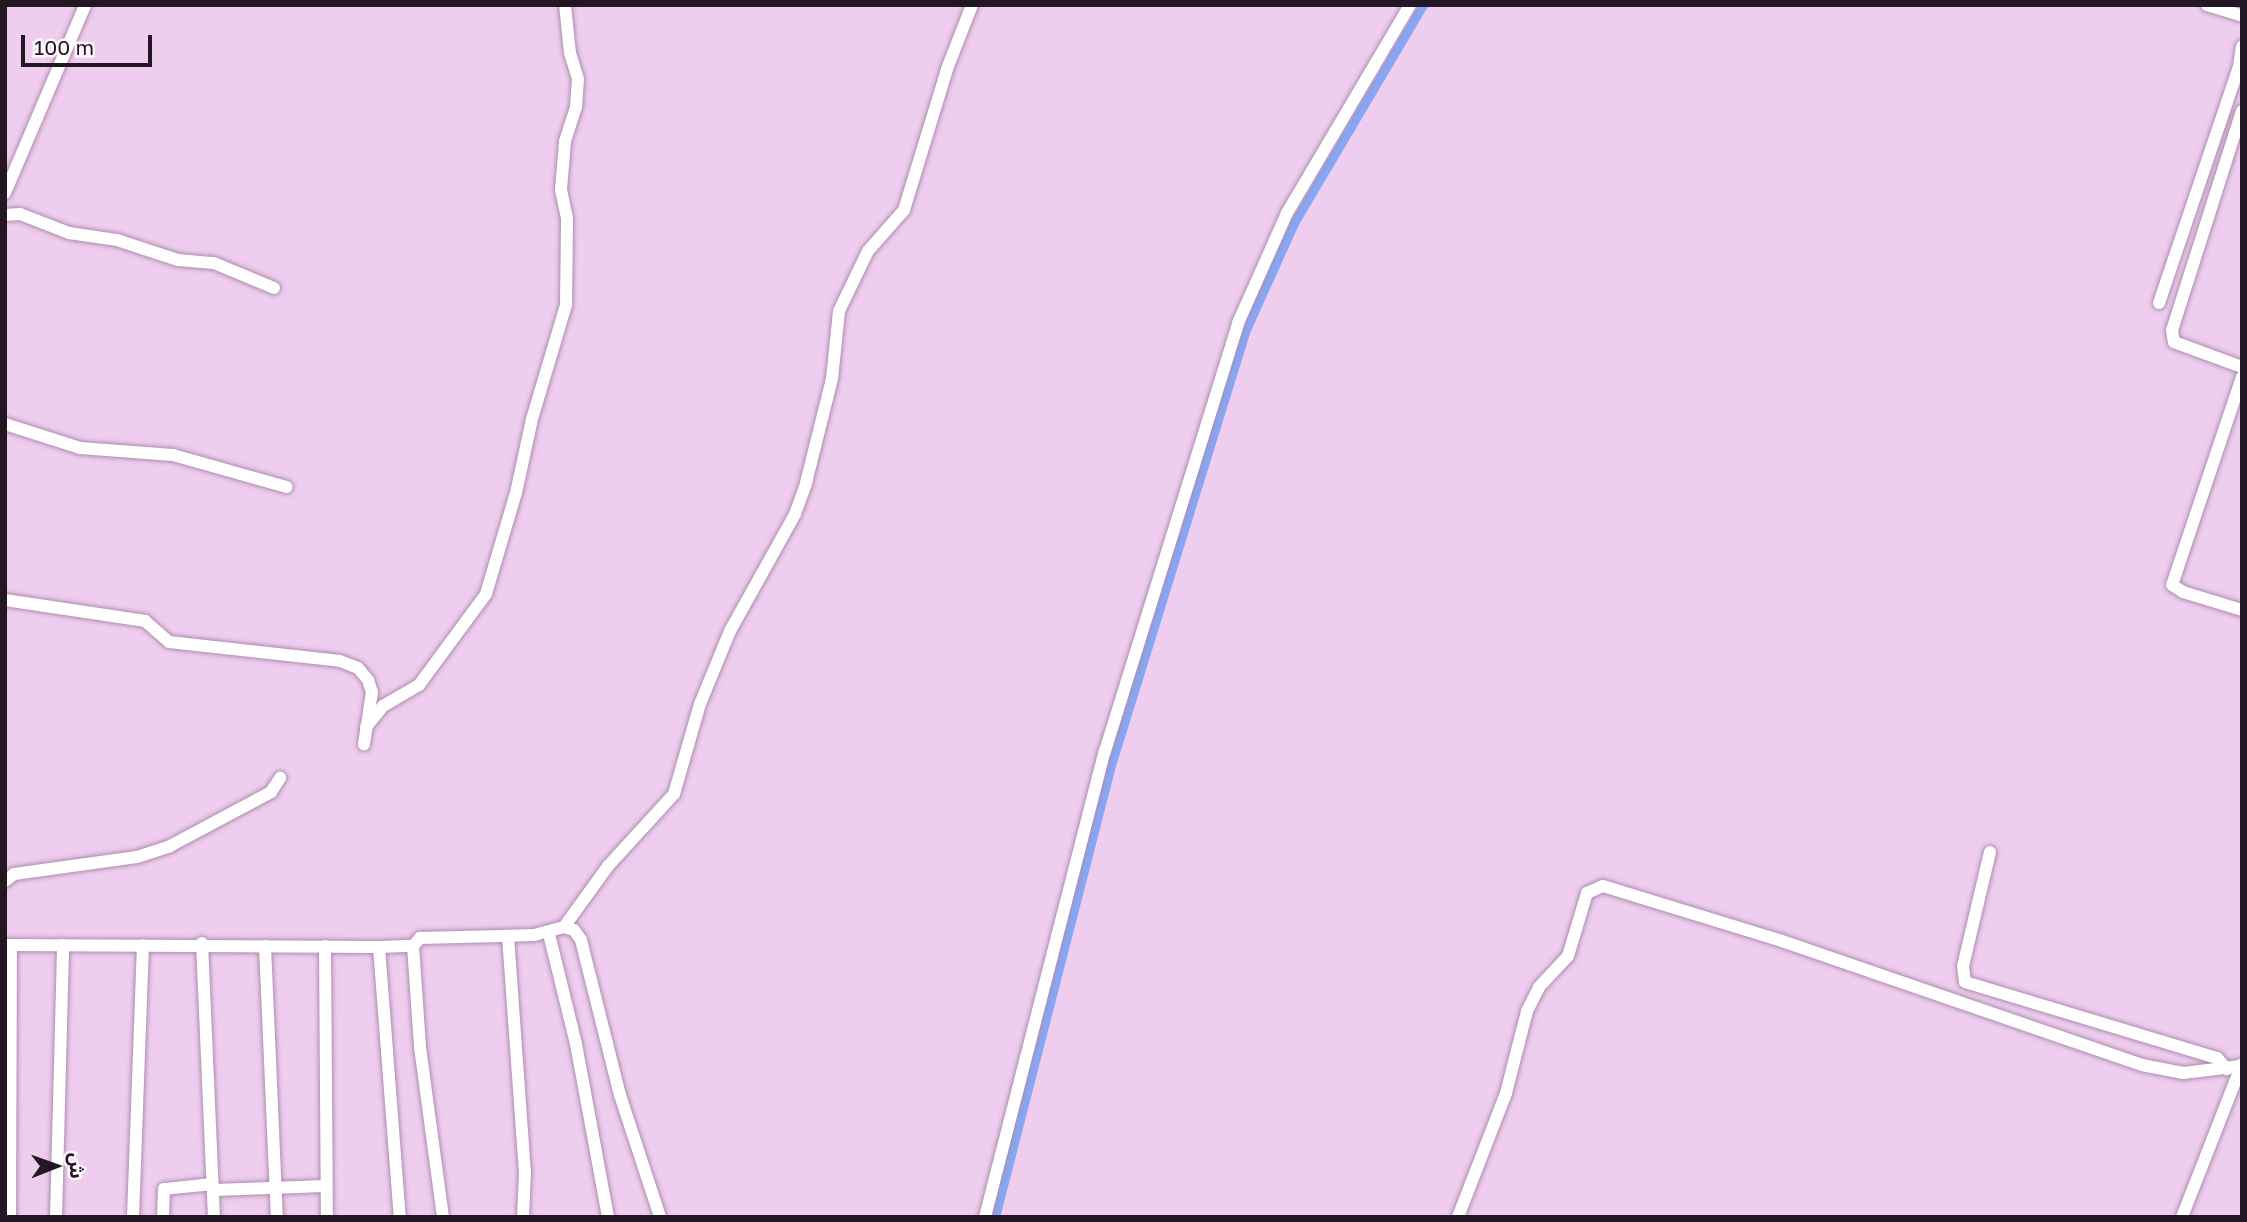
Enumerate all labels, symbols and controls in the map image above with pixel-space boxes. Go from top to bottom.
scale bar [24,21,156,65]
text: 100 m [34,34,94,60]
north arrow [21,1131,91,1201]
text: ش [66,1152,89,1179]

